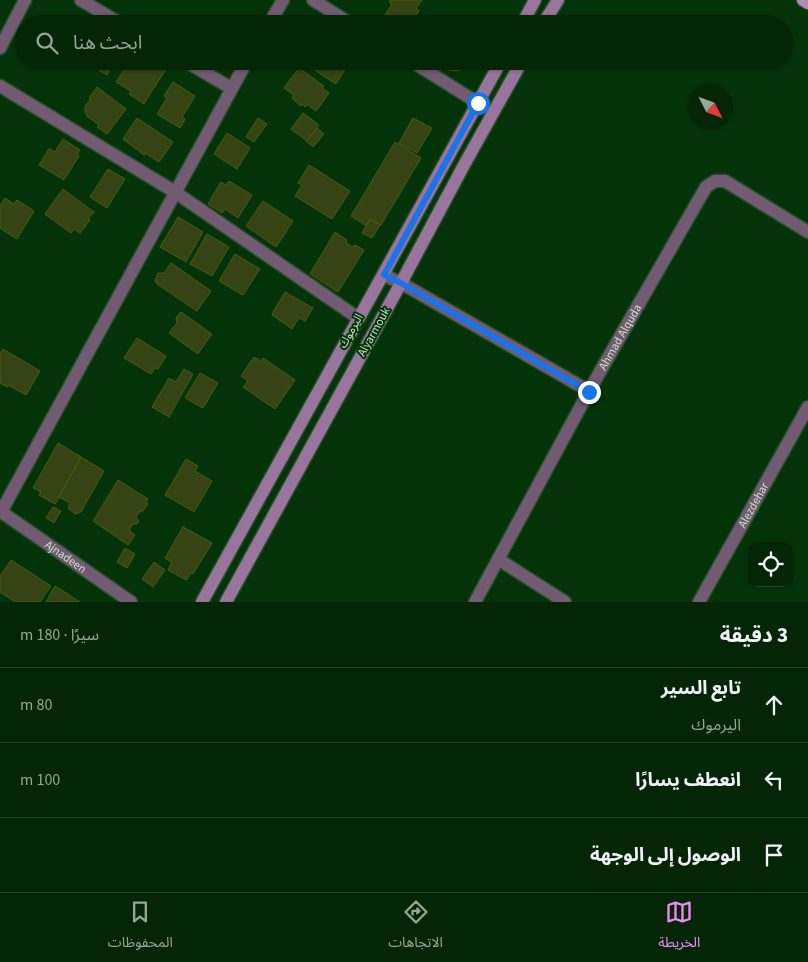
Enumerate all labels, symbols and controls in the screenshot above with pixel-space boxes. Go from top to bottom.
search box [15,15,793,70]
icon: search [33,29,61,57]
text: ابحث هنا [73,30,142,57]
north arrow [688,85,733,130]
route start [467,92,490,115]
street label: Ahmad Alquda [594,301,646,373]
street label: Alyarmouk [353,304,395,360]
street label: اليرموك [335,310,368,351]
route end [578,381,601,404]
street label: Alezdehar [734,478,773,531]
street label: Ajnadeen [41,536,90,577]
map controls [748,542,793,587]
button: locate [748,542,793,587]
text: 3 دقيقة [720,620,788,650]
text: سيرًا · 180 m [20,624,99,646]
text: تابع السير [661,675,741,702]
icon: ahead [760,691,788,719]
text: 80 m [20,694,52,716]
text: اليرموك [691,714,741,736]
icon: left [760,766,788,794]
text: انعطف يسارًا [635,767,741,794]
text: 100 m [20,769,60,791]
icon: arrive [760,841,788,869]
text: الوصول إلى الوجهة [590,842,741,869]
tab: المحفوظات [108,898,173,957]
tab: الاتجاهات [388,898,443,957]
tab: الخريطة [658,898,700,957]

